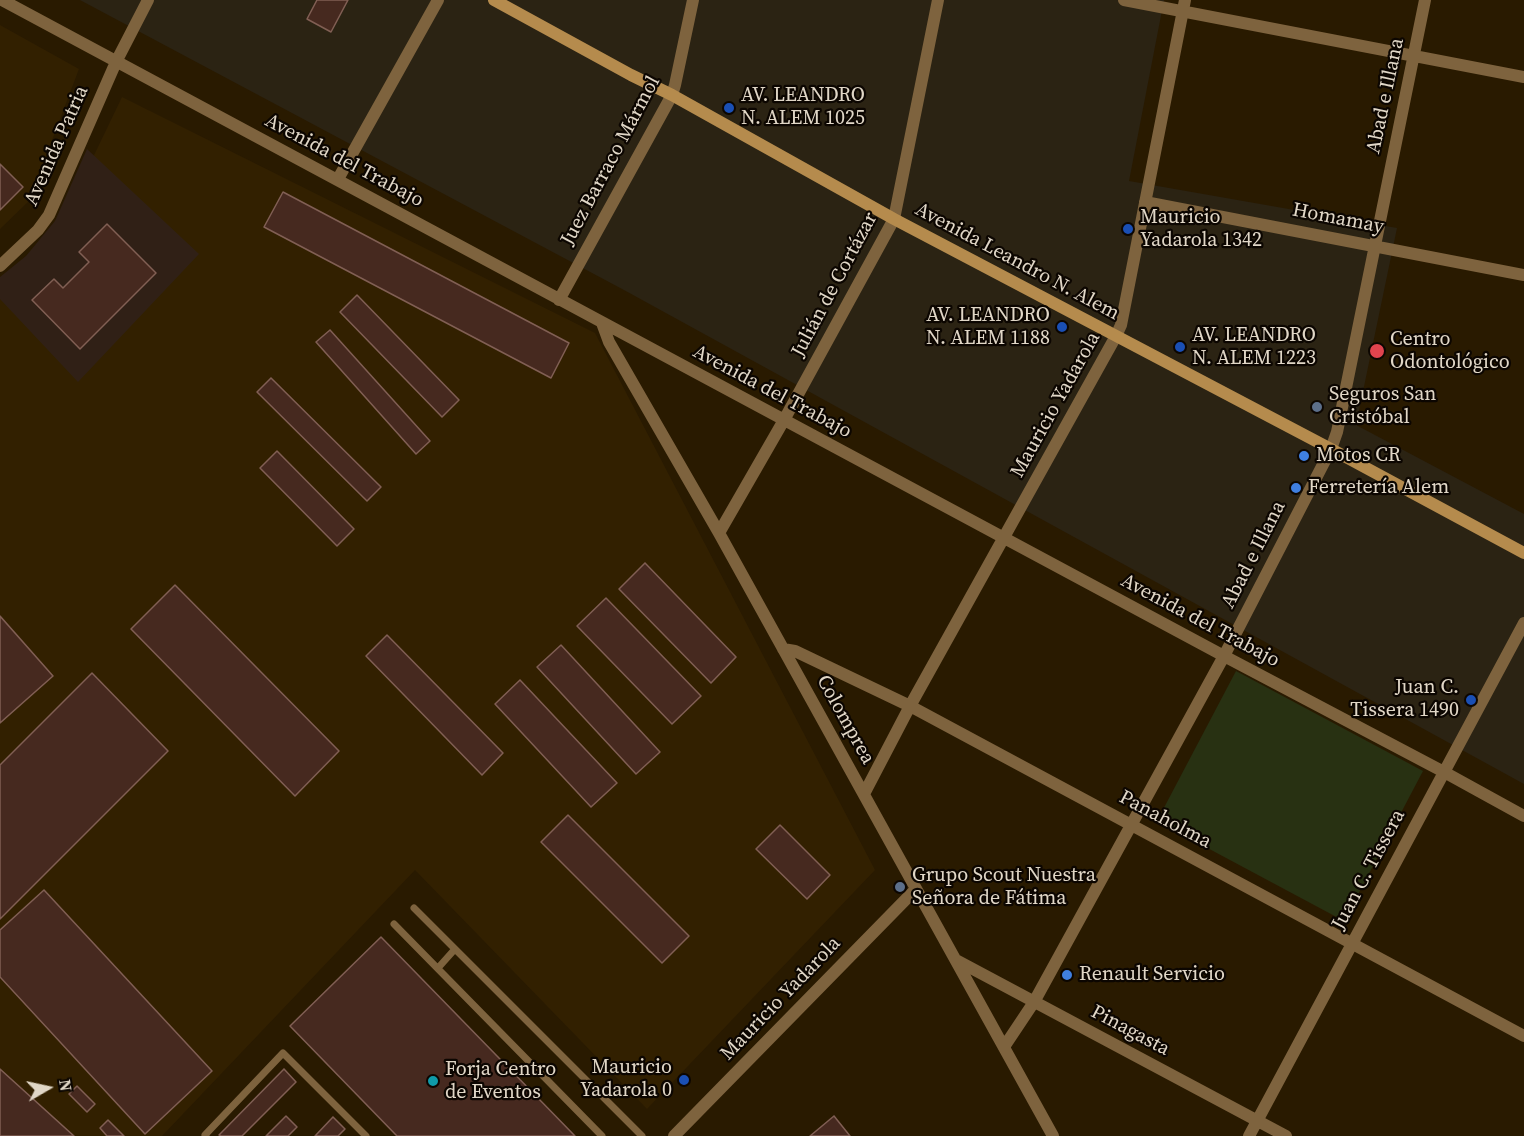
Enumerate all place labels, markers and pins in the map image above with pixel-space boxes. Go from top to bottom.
place label: AV. LEANDRO N. ALEM 1025 [741,84,865,131]
marker: AV. LEANDRO N. ALEM 1025 [722,101,736,115]
place label: Mauricio Yadarola 1342 [1140,206,1262,253]
marker: Mauricio Yadarola 1342 [1121,222,1135,236]
place label: AV. LEANDRO N. ALEM 1188 [926,304,1050,351]
marker: AV. LEANDRO N. ALEM 1188 [1055,320,1069,334]
place label: AV. LEANDRO N. ALEM 1223 [1192,324,1316,371]
place label: Centro Odontológico [1390,328,1510,375]
marker: AV. LEANDRO N. ALEM 1223 [1173,340,1187,354]
marker: Centro Odontológico [1368,342,1386,360]
place label: Seguros San Cristóbal [1329,383,1436,430]
marker: Seguros San Cristóbal [1310,400,1324,414]
place label: Motos CR [1316,444,1401,468]
marker: Motos CR [1297,449,1311,463]
place label: Ferretería Alem [1308,476,1449,500]
marker: Ferretería Alem [1289,481,1303,495]
place label: Juan C. Tissera 1490 [1350,676,1459,723]
marker: Juan C. Tissera 1490 [1464,693,1478,707]
place label: Grupo Scout Nuestra Señora de Fátima [912,864,1096,911]
marker: Grupo Scout Nuestra Señora de Fátima [893,880,907,894]
place label: Renault Servicio [1079,963,1225,987]
marker: Renault Servicio [1060,968,1074,982]
place label: Mauricio Yadarola 0 [580,1056,672,1103]
place label: Forja Centro de Eventos [445,1058,556,1105]
marker: Mauricio Yadarola 0 [677,1073,691,1087]
marker: Forja Centro de Eventos [426,1074,440,1088]

